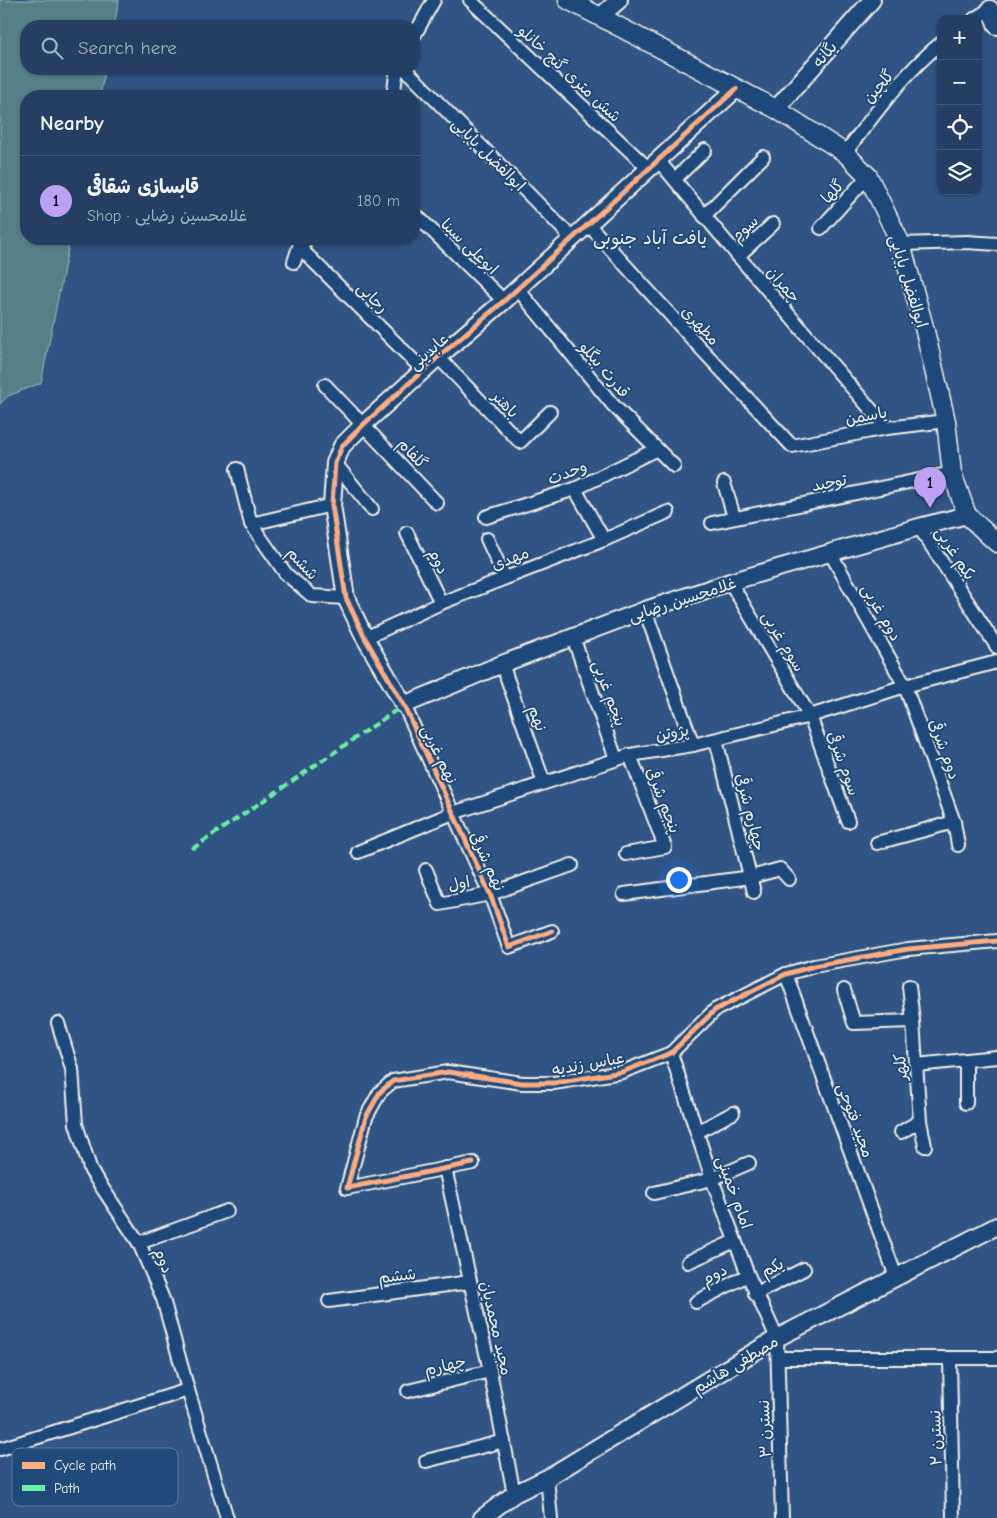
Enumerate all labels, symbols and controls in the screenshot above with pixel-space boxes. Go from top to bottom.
map controls [937,15,982,195]
button: + [937,15,982,60]
search box [20,20,420,75]
street label: شش متری گنج خانلو [513,20,625,127]
icon: search [38,34,66,62]
text: Search here [78,37,177,59]
street label: یگانه [808,37,841,71]
button: − [937,60,982,105]
street label: گلچین [859,66,899,108]
button: locate [937,105,982,150]
text: Nearby [40,111,104,135]
street label: ابوالفضل بابایی [447,114,529,196]
button: layers [937,150,982,195]
street label: گلها [817,175,848,207]
text: قابسازی شقاقی [87,176,199,198]
text: 1 [53,192,59,210]
text: 180 m [357,192,400,210]
text: Shop · غلامحسین رضایی [87,207,247,225]
street label: سوم [727,212,764,248]
street label: ابوعلی سینا [436,215,502,279]
district label: یافت آباد جنوبی [593,228,707,250]
street label: ابوالفضل بابایی [884,233,931,330]
street label: چمران [762,263,804,307]
street label: رجایی [352,279,391,318]
street label: مطهری [678,302,723,349]
street label: عابدینی [405,330,453,375]
street label: قدرت بیگلو [574,336,634,402]
street label: باهنر [487,386,522,422]
street label: یاسمن [844,403,888,429]
street label: گلفام [392,434,432,475]
street label: وحدت [545,457,590,489]
pin: 1 [914,467,946,508]
street label: توحید [810,471,849,496]
street label: یکم غربی [929,524,979,585]
street label: ششم [281,544,322,586]
street label: مهدی [489,544,532,574]
street label: دوم [422,546,452,578]
street label: غلامحسین رضایی [626,574,739,627]
street label: دوم غربی [855,581,905,646]
street label: سوم غربی [756,608,808,676]
street label: پنجم غربی [586,658,629,730]
street label: نهم [521,703,550,735]
street label: دوم شرقی [922,716,965,783]
street label: پژوتن [654,721,690,746]
street label: نهم غربی [415,722,461,788]
street label: سوم شرقی [820,728,865,799]
street label: پنجم شرقی [640,764,686,837]
street label: چهارم شرقی [729,771,770,853]
street label: نهم شرقی [463,828,510,895]
your location [666,867,692,893]
street label: اول [447,873,472,895]
street label: عباس زندیه [551,1049,626,1079]
street label: کلهر [891,1053,911,1083]
street label: مجید فتوحی [832,1081,877,1160]
street label: امام خمینی [710,1153,756,1232]
street label: دوم [147,1245,176,1277]
street label: یکم [758,1255,788,1284]
street label: دوم [699,1261,732,1292]
street label: ششم [377,1265,417,1290]
street label: مجید محمدیان [476,1279,516,1377]
street label: مصطفی هاشم [690,1332,783,1400]
street label: چهارم [423,1352,469,1382]
street label: نسترن ۳ [755,1400,775,1458]
street label: نسترن ۲ [927,1410,945,1466]
legend [12,1448,178,1506]
text: Cycle path [54,1457,116,1474]
text: Path [54,1480,80,1497]

